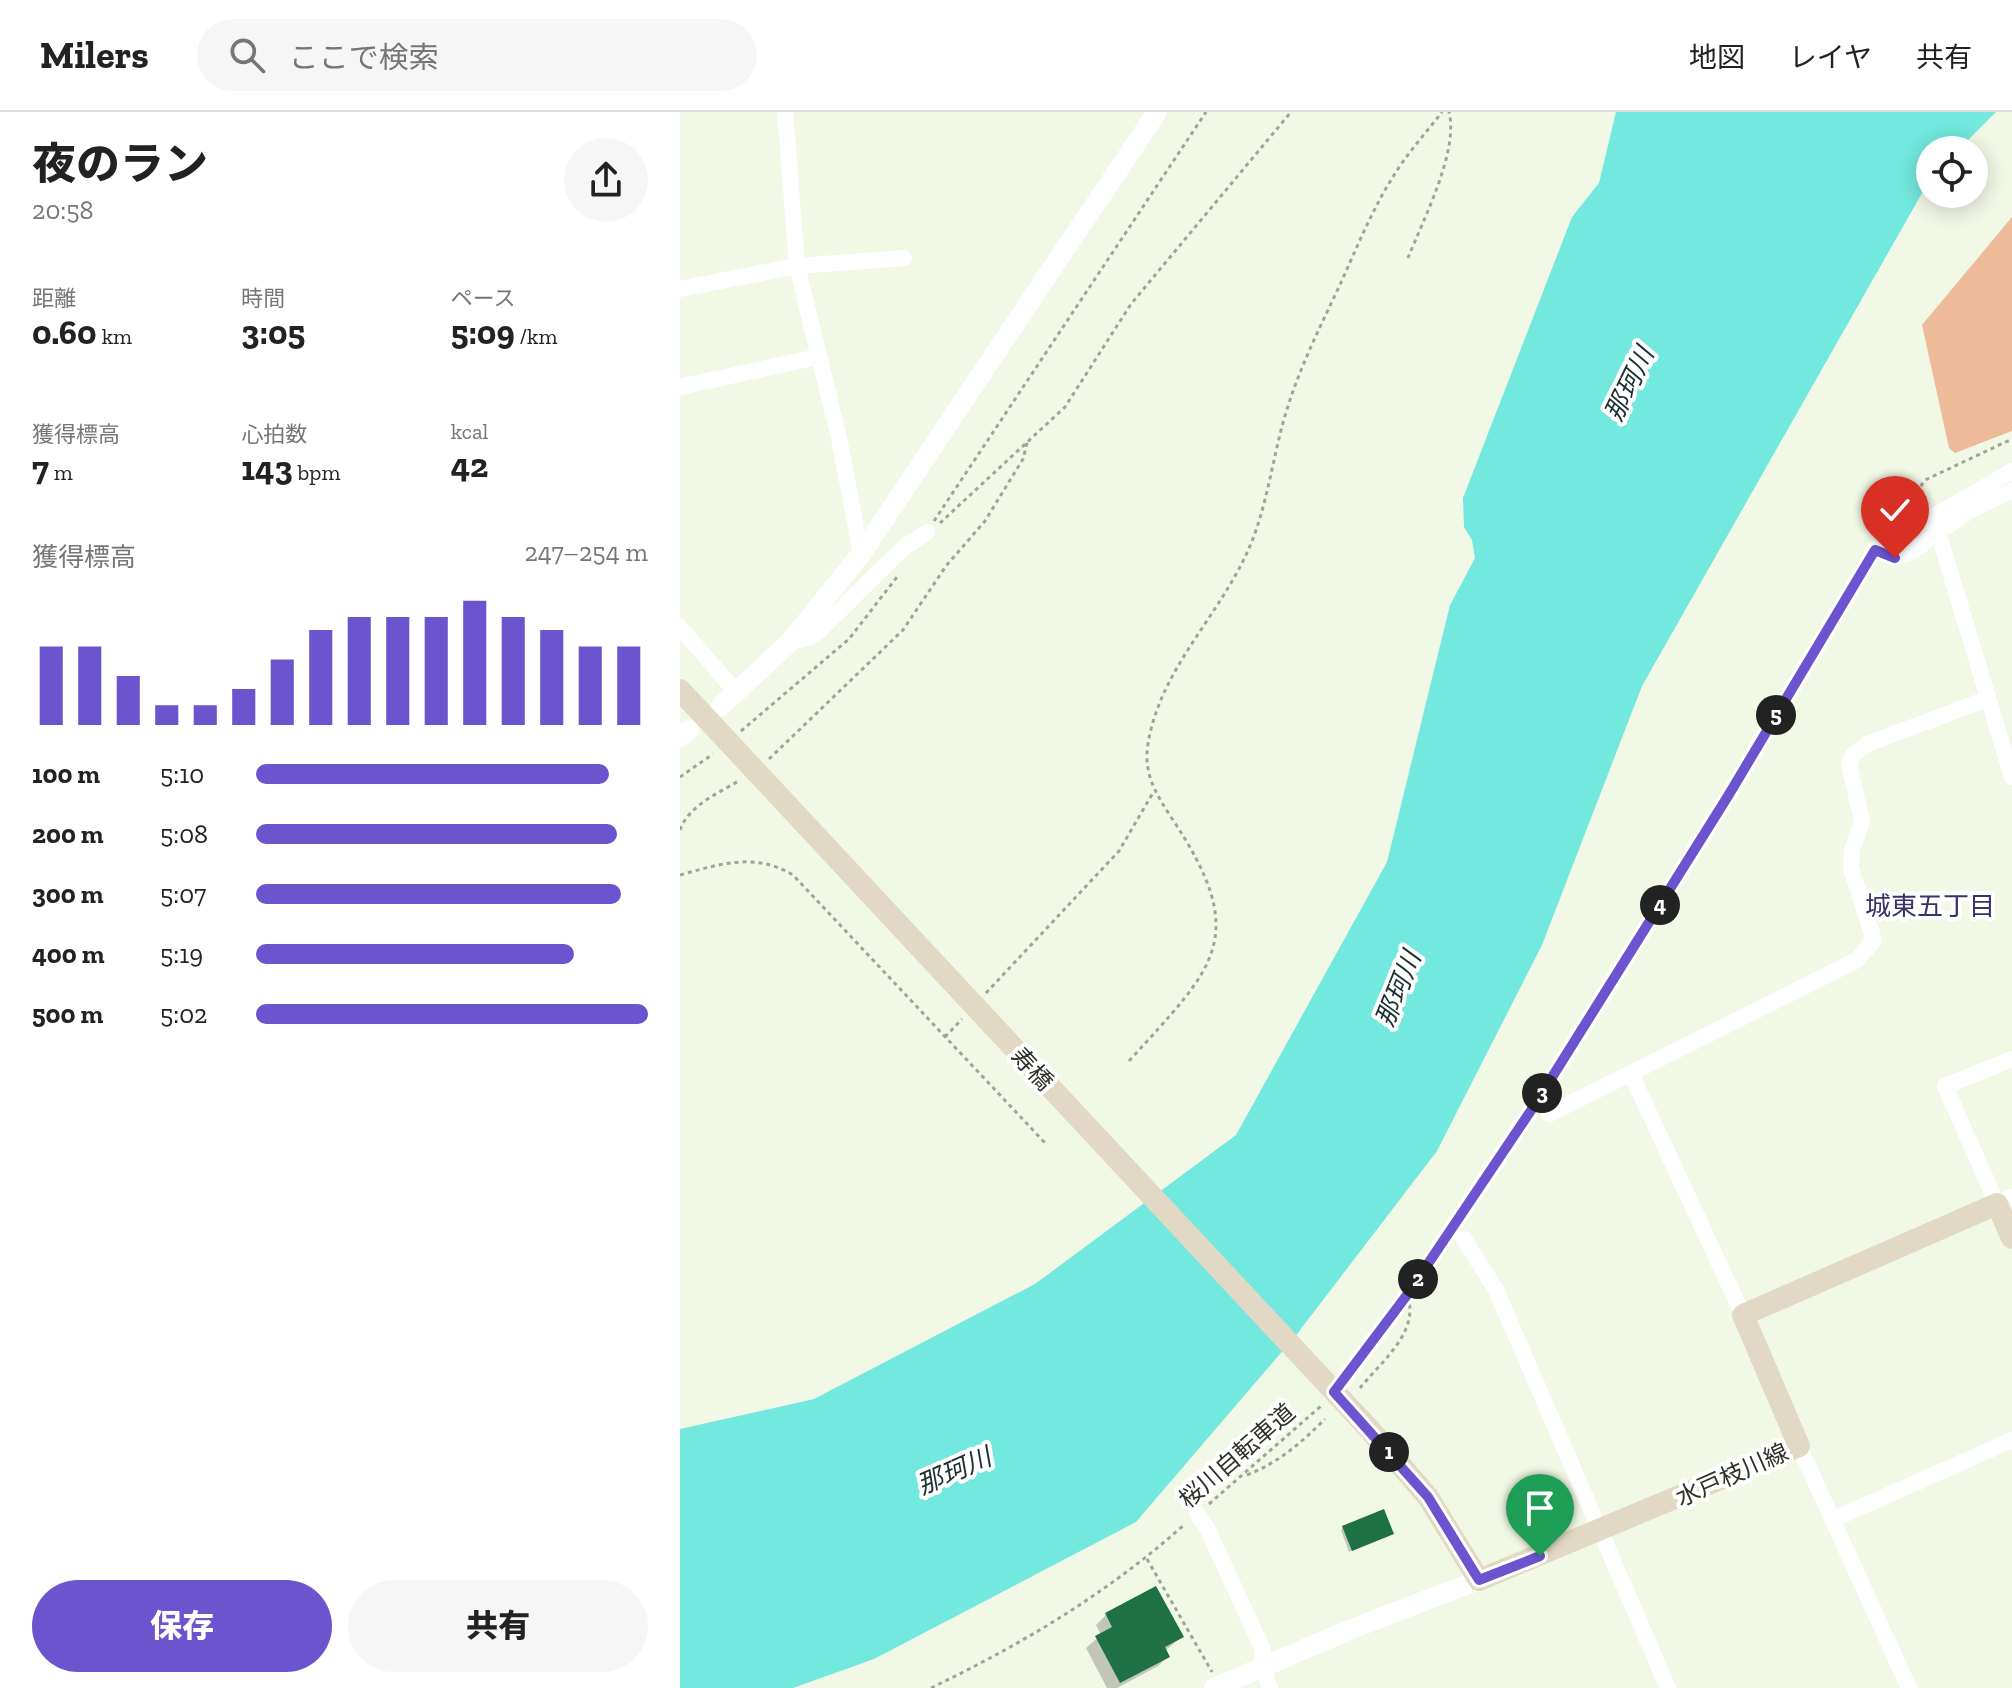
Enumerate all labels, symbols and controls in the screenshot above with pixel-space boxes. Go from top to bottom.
search box [197,19,757,91]
text: Milers [40,32,149,78]
icon: search [225,33,269,77]
text: ここで検索 [289,40,439,76]
text: 地図 [1689,41,1745,74]
text: レイヤ [1789,41,1872,74]
text: 共有 [1916,41,1972,74]
map controls [1916,136,1988,208]
button: locate [1916,136,1988,208]
text: 夜のラン [32,137,208,190]
button: share [564,138,648,222]
text: 20:58 [32,194,94,226]
text: 距離 [32,285,76,312]
text: 時間 [241,285,285,312]
text: ペース [451,285,516,312]
text: 0.60 [32,312,97,353]
text: 3:05 [241,312,305,353]
text: 5:09 [451,312,515,353]
text: km [97,323,132,350]
text: /km [515,323,558,350]
water label: 那珂川 [1598,339,1662,426]
text: kcal [451,418,488,445]
text: 獲得標高 [32,421,120,448]
text: 心拍数 [241,421,307,448]
text: 42 [451,445,488,486]
text: 7 [32,448,49,489]
text: 143 [241,448,293,489]
text: m [49,459,73,486]
text: bpm [293,459,340,486]
pin [1861,476,1929,558]
icon: check [1873,488,1917,532]
text: 247–254 m [524,536,648,568]
text: 獲得標高 [32,541,136,573]
pin: 5 [1756,695,1796,735]
text: 5 [1770,701,1782,728]
text: 100 m [32,758,100,790]
text: 5:10 [160,758,204,790]
text: 200 m [32,818,104,850]
text: 5:08 [160,818,208,850]
text: 300 m [32,878,103,910]
text: 5:07 [160,878,206,910]
pin: 4 [1640,885,1680,925]
district label: 城東五丁目 [1865,890,1995,922]
text: 4 [1654,891,1666,918]
text: 400 m [32,938,104,970]
text: 5:19 [160,938,203,970]
water label: 那珂川 [1369,944,1429,1031]
text: 500 m [32,998,103,1030]
text: 5:02 [160,998,208,1030]
street label: 寿橋 [1005,1041,1059,1096]
pin: 3 [1522,1073,1562,1113]
text: 3 [1536,1079,1548,1106]
pin: 2 [1398,1259,1438,1299]
text: 2 [1412,1265,1424,1292]
street label: 桜川自転車道 [1173,1397,1301,1514]
pin: 1 [1369,1432,1409,1472]
street label: 水戸枝川線 [1671,1437,1793,1512]
text: 1 [1385,1438,1393,1465]
water label: 那珂川 [912,1439,999,1501]
pin [1506,1474,1574,1556]
icon: arrive [1518,1486,1562,1530]
button: 保存 [32,1580,332,1672]
button: 共有 [348,1580,648,1672]

